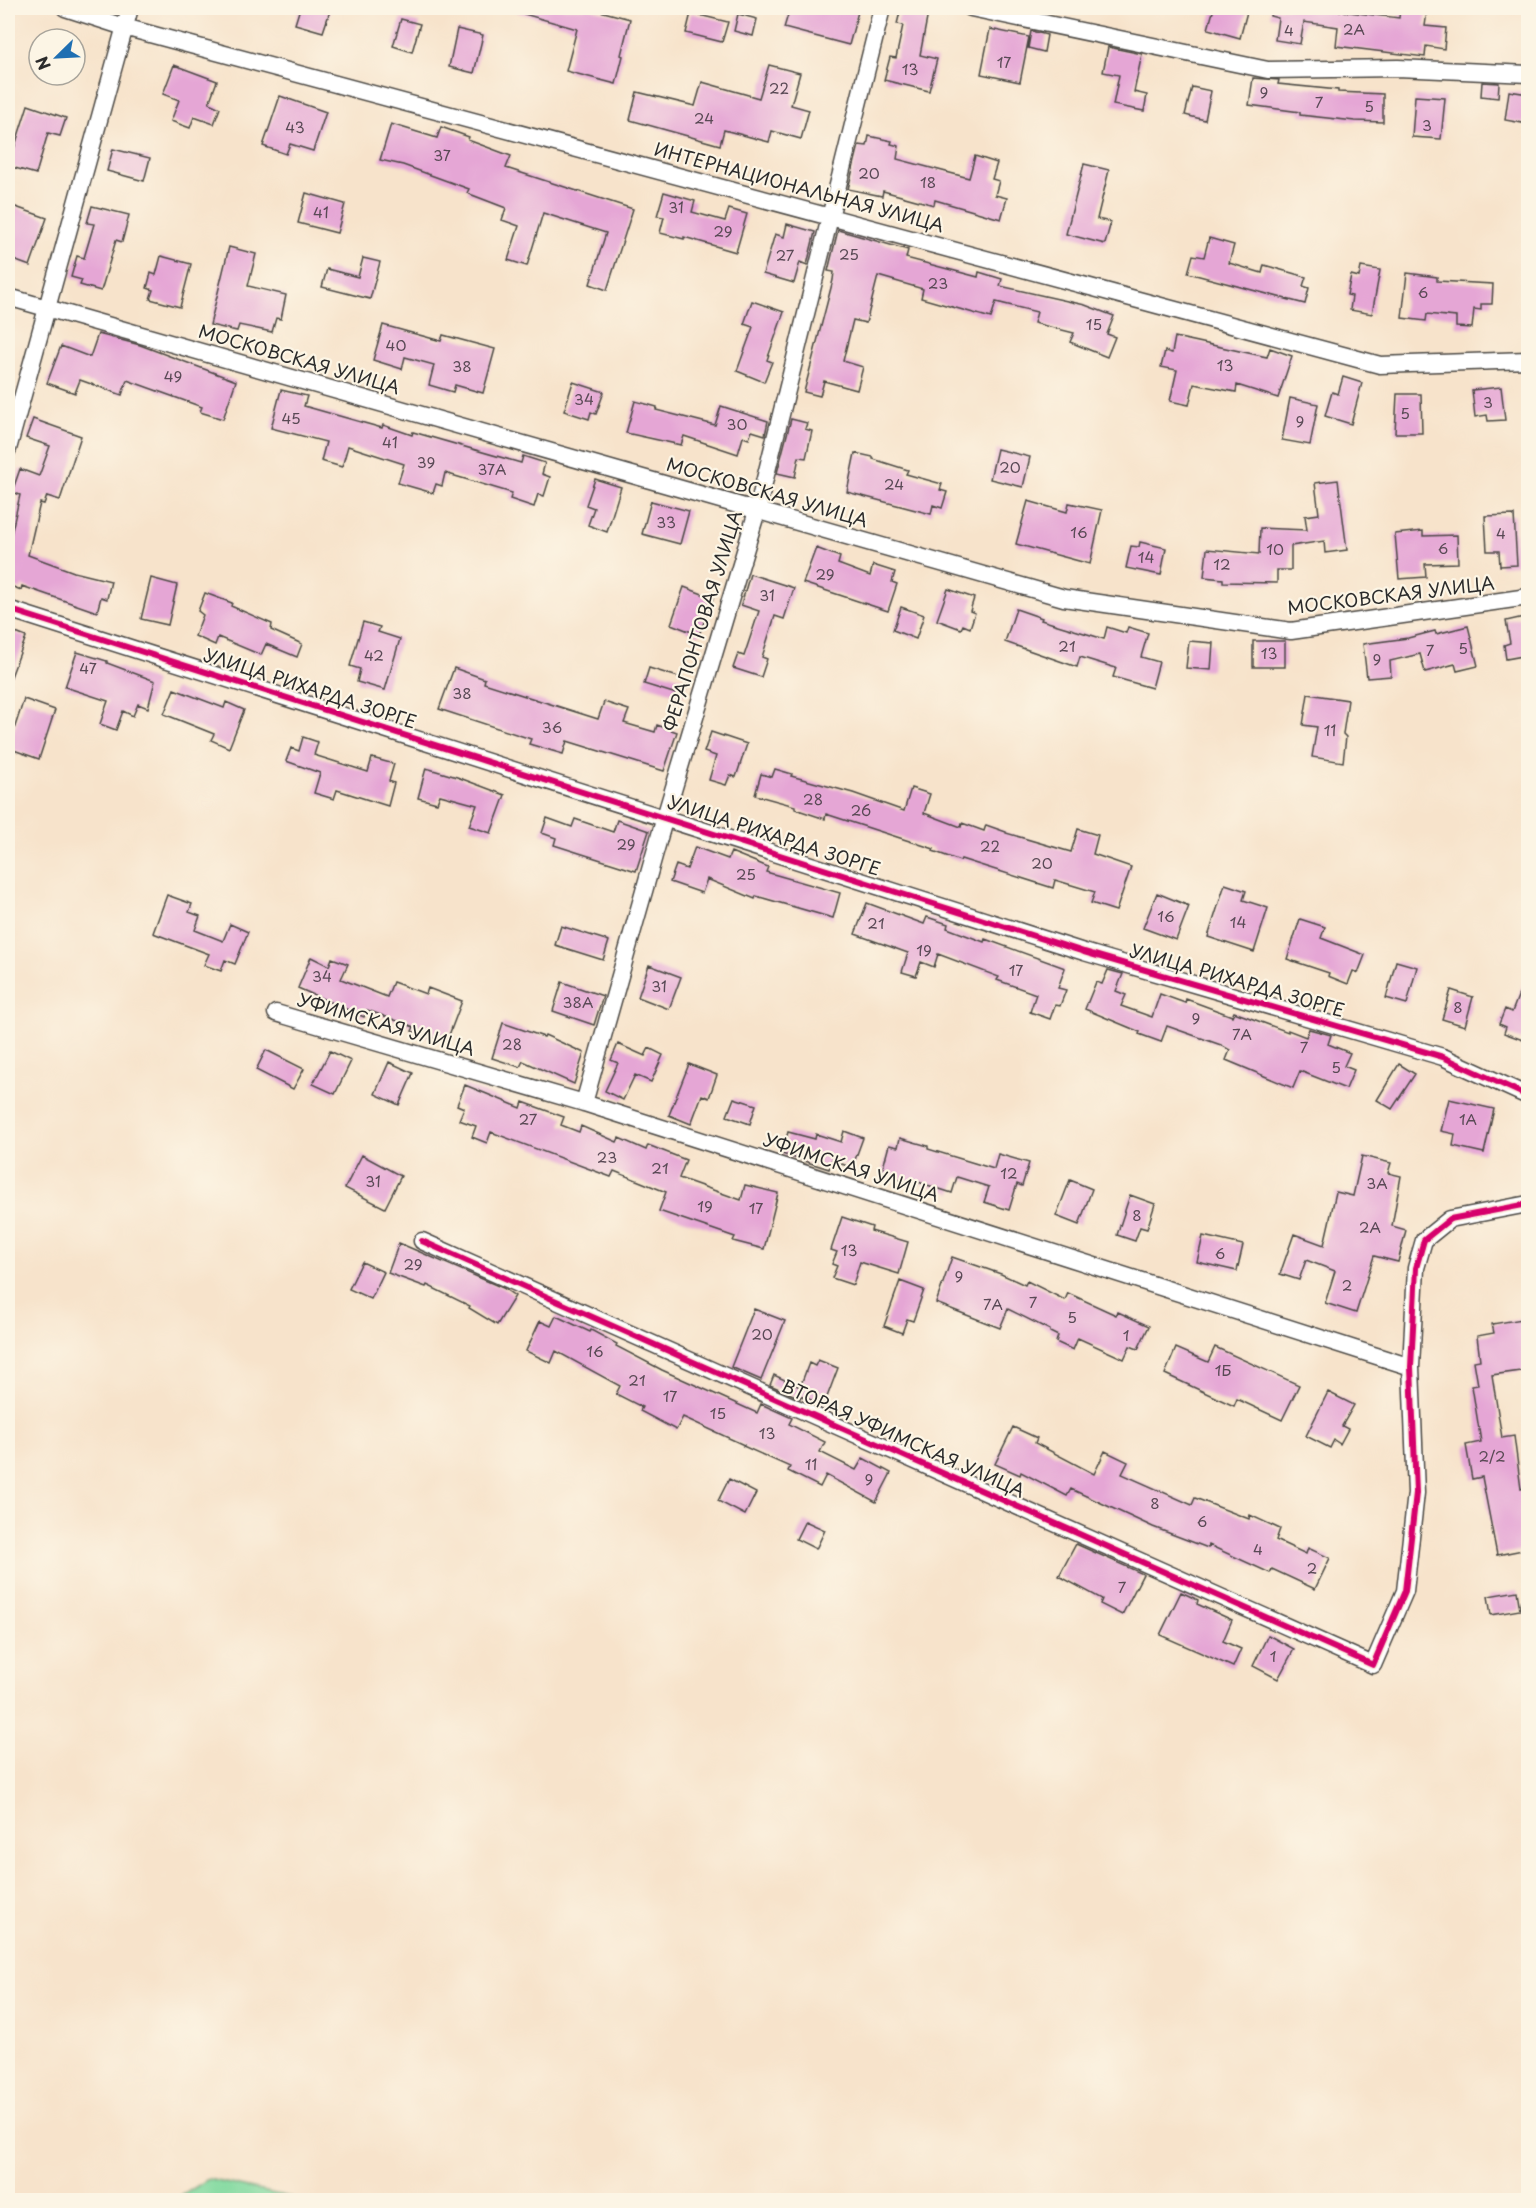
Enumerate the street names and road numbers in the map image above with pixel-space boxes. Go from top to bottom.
street label: ИНТЕРНАЦИОНАЛЬНАЯ УЛИЦА [651,135,948,238]
street label: МОСКОВСКАЯ УЛИЦА [195,317,404,400]
street label: МОСКОВСКАЯ УЛИЦА [663,450,872,533]
street label: ФЕРАПОНТОВАЯ УЛИЦА [655,507,748,734]
street label: МОСКОВСКАЯ УЛИЦА [1286,568,1496,621]
street label: УЛИЦА РИХАРДА ЗОРГЕ [201,640,420,735]
street label: УЛИЦА РИХАРДА ЗОРГЕ [665,787,884,882]
street label: УЛИЦА РИХАРДА ЗОРГЕ [1127,936,1348,1023]
street label: УФИМСКАЯ УЛИЦА [295,985,478,1062]
street label: УФИМСКАЯ УЛИЦА [760,1125,943,1208]
street label: ВТОРАЯ УФИМСКАЯ УЛИЦА [778,1372,1030,1504]

